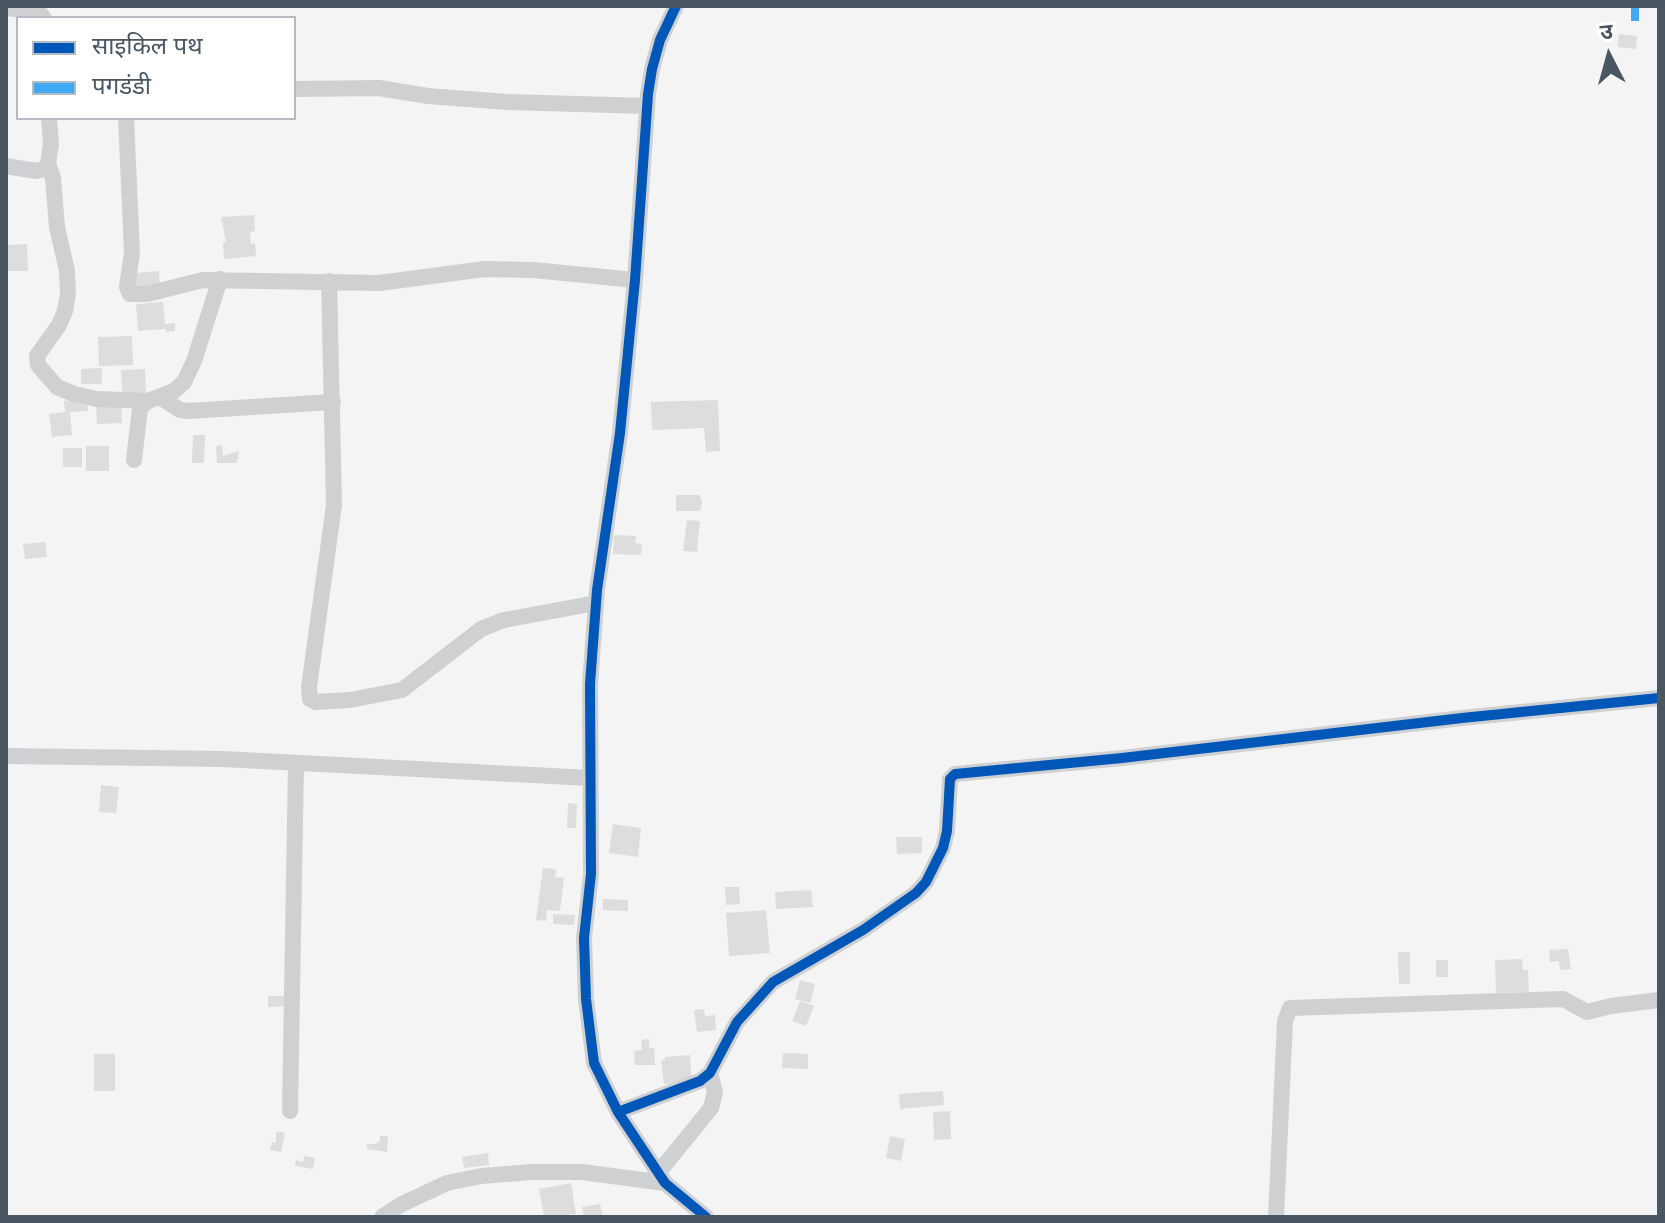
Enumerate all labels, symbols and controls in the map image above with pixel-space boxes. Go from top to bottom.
legend [16,16,296,120]
north arrow [1569,16,1649,96]
text: उ [1599,18,1614,46]
text: साइकिल पथ [92,32,202,60]
text: पगडंडी [92,72,151,100]

